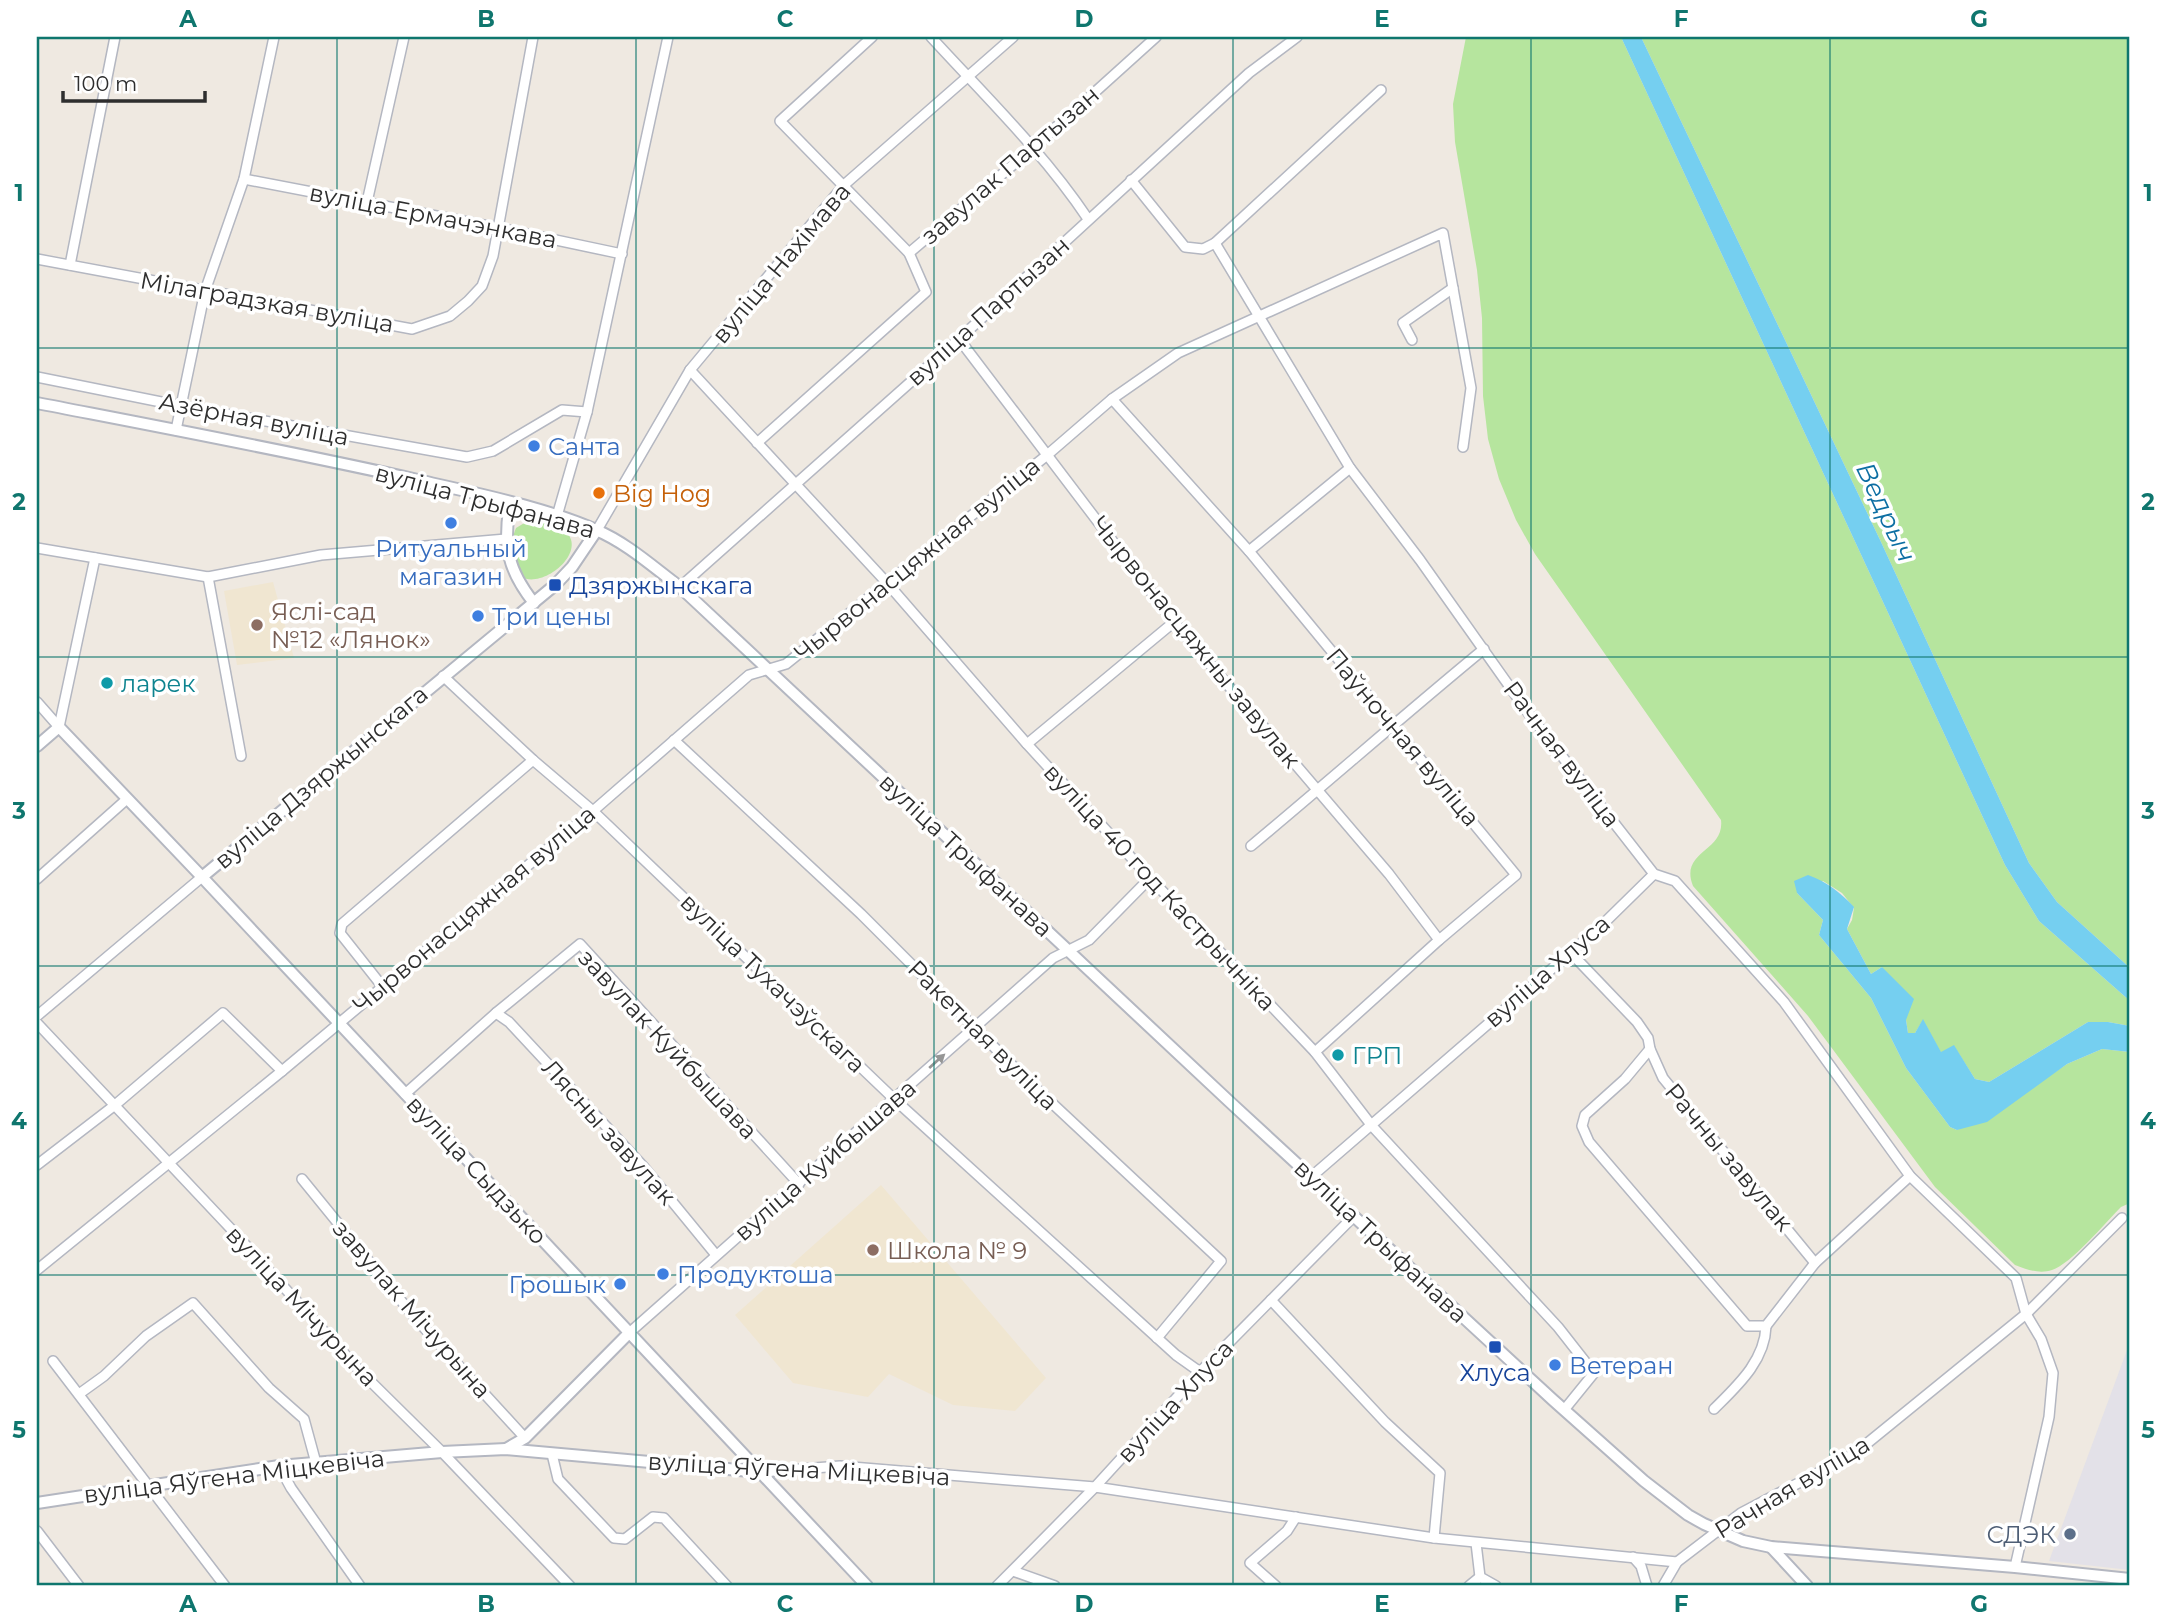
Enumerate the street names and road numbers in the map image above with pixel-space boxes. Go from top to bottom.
street label: завулак Партызан [915,80,1105,250]
street label: вуліца Нахімава [706,177,856,349]
street label: вуліца Ермачэнкава [307,178,559,254]
street label: вуліца Партызан [901,230,1075,392]
street label: Мілаградзкая вуліца [138,265,396,339]
street label: Азёрная вуліца [157,386,351,452]
street label: Чырвонасцяжная вуліца [788,451,1046,667]
street label: вуліца Трыфанава [372,458,598,544]
street label: Чырвонасцяжны завулак [1085,510,1307,774]
street label: Паўночная вуліца [1320,642,1486,832]
street label: Рачная вуліца [1498,675,1626,833]
street label: вуліца Дзяржынскага [208,679,434,875]
street label: вуліца 40 год Кастрычніка [1038,758,1282,1016]
street label: вуліца Трыфанава [873,767,1059,943]
street label: Чырвонасцяжная вуліца [347,799,601,1019]
street label: вуліца Тухачэўскага [675,887,871,1079]
street label: вуліца Хлуса [1478,909,1616,1033]
street label: завулак Куйбышава [572,943,764,1145]
street label: Ракетная вуліца [902,954,1064,1116]
street label: Лясны завулак [536,1053,682,1211]
street label: вуліца Куйбышава [728,1073,922,1247]
street label: Рачны завулак [1659,1077,1799,1237]
street label: вуліца Сыдзько [401,1090,553,1250]
street label: вуліца Трыфанава [1288,1153,1474,1329]
street label: завулак Мічурына [327,1214,497,1404]
street label: вуліца Мічурына [220,1220,384,1392]
street label: вуліца Хлуса [1111,1334,1239,1468]
street label: Рачная вуліца [1709,1429,1875,1545]
street label: вуліца Яўгена Міцкевіча [82,1443,386,1509]
street label: вуліца Яўгена Міцкевіча [647,1447,951,1491]

